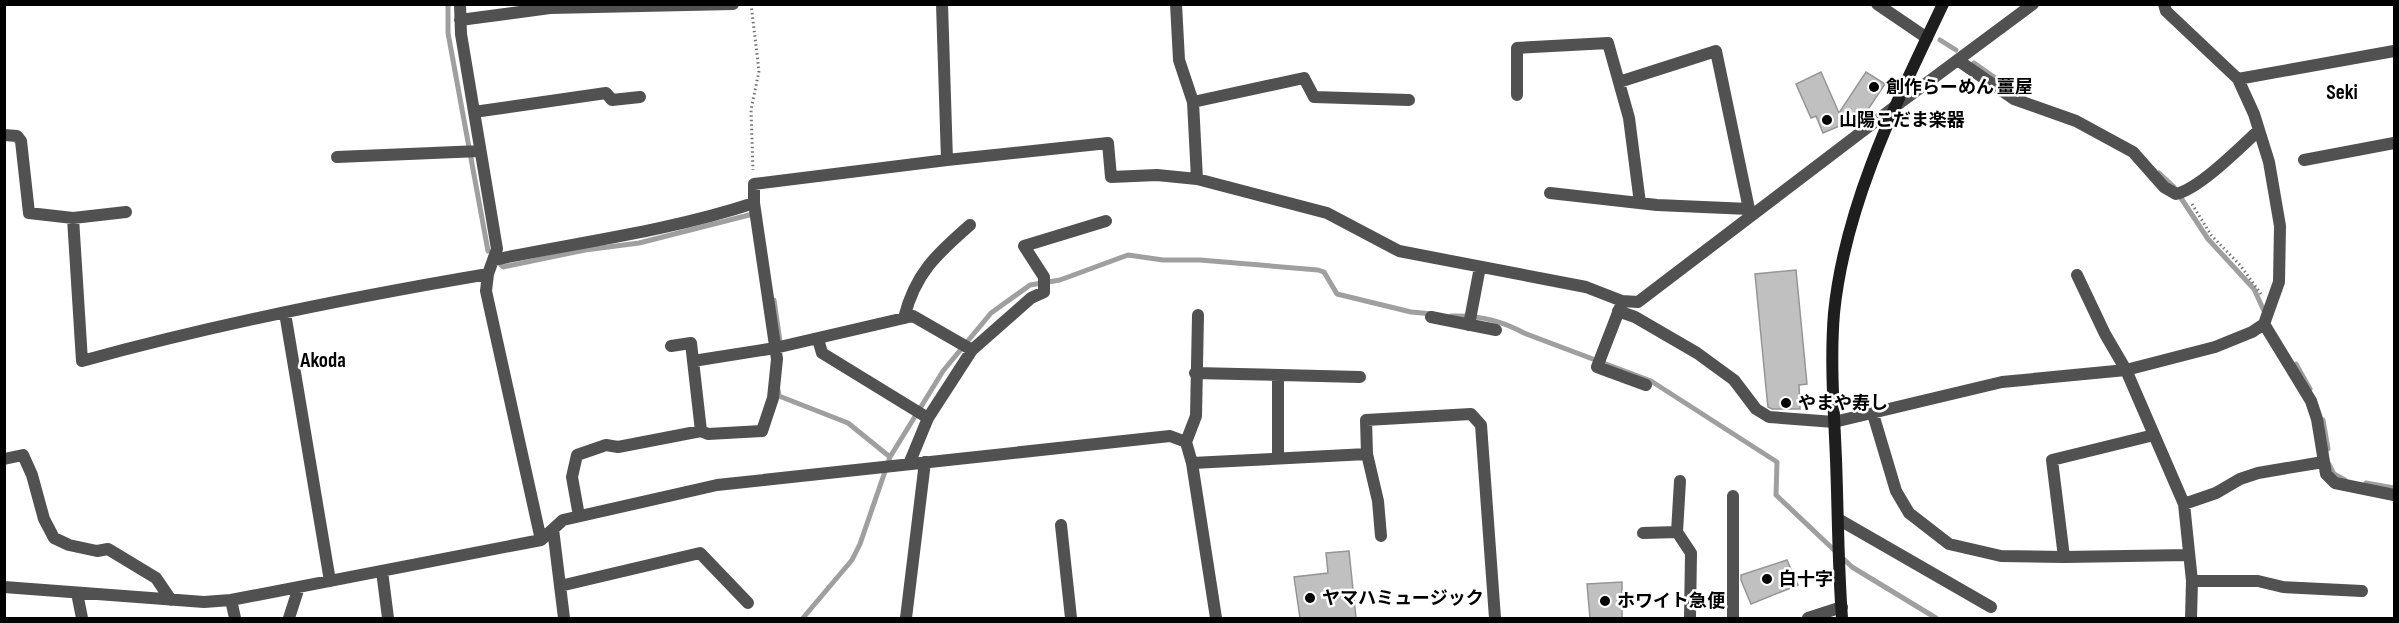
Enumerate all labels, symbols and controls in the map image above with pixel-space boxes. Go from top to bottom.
place label: 創作らーめん 薑屋 [1886,77,2033,98]
marker: 創作らーめん 薑屋 [1867,80,1881,94]
district label: Seki [2326,80,2358,105]
place label: 山陽こだま楽器 [1839,110,1965,131]
marker: 山陽こだま楽器 [1820,113,1834,127]
district label: Akoda [299,348,346,373]
place label: やまや寿し [1798,393,1888,414]
marker: やまや寿し [1779,396,1793,410]
place label: 白十字 [1779,569,1833,590]
marker: 白十字 [1760,572,1774,586]
place label: ヤマハミュージック [1322,588,1484,609]
marker: ヤマハミュージック [1303,591,1317,605]
place label: ホワイト急便 [1617,591,1726,612]
marker: ホワイト急便 [1598,594,1612,608]

